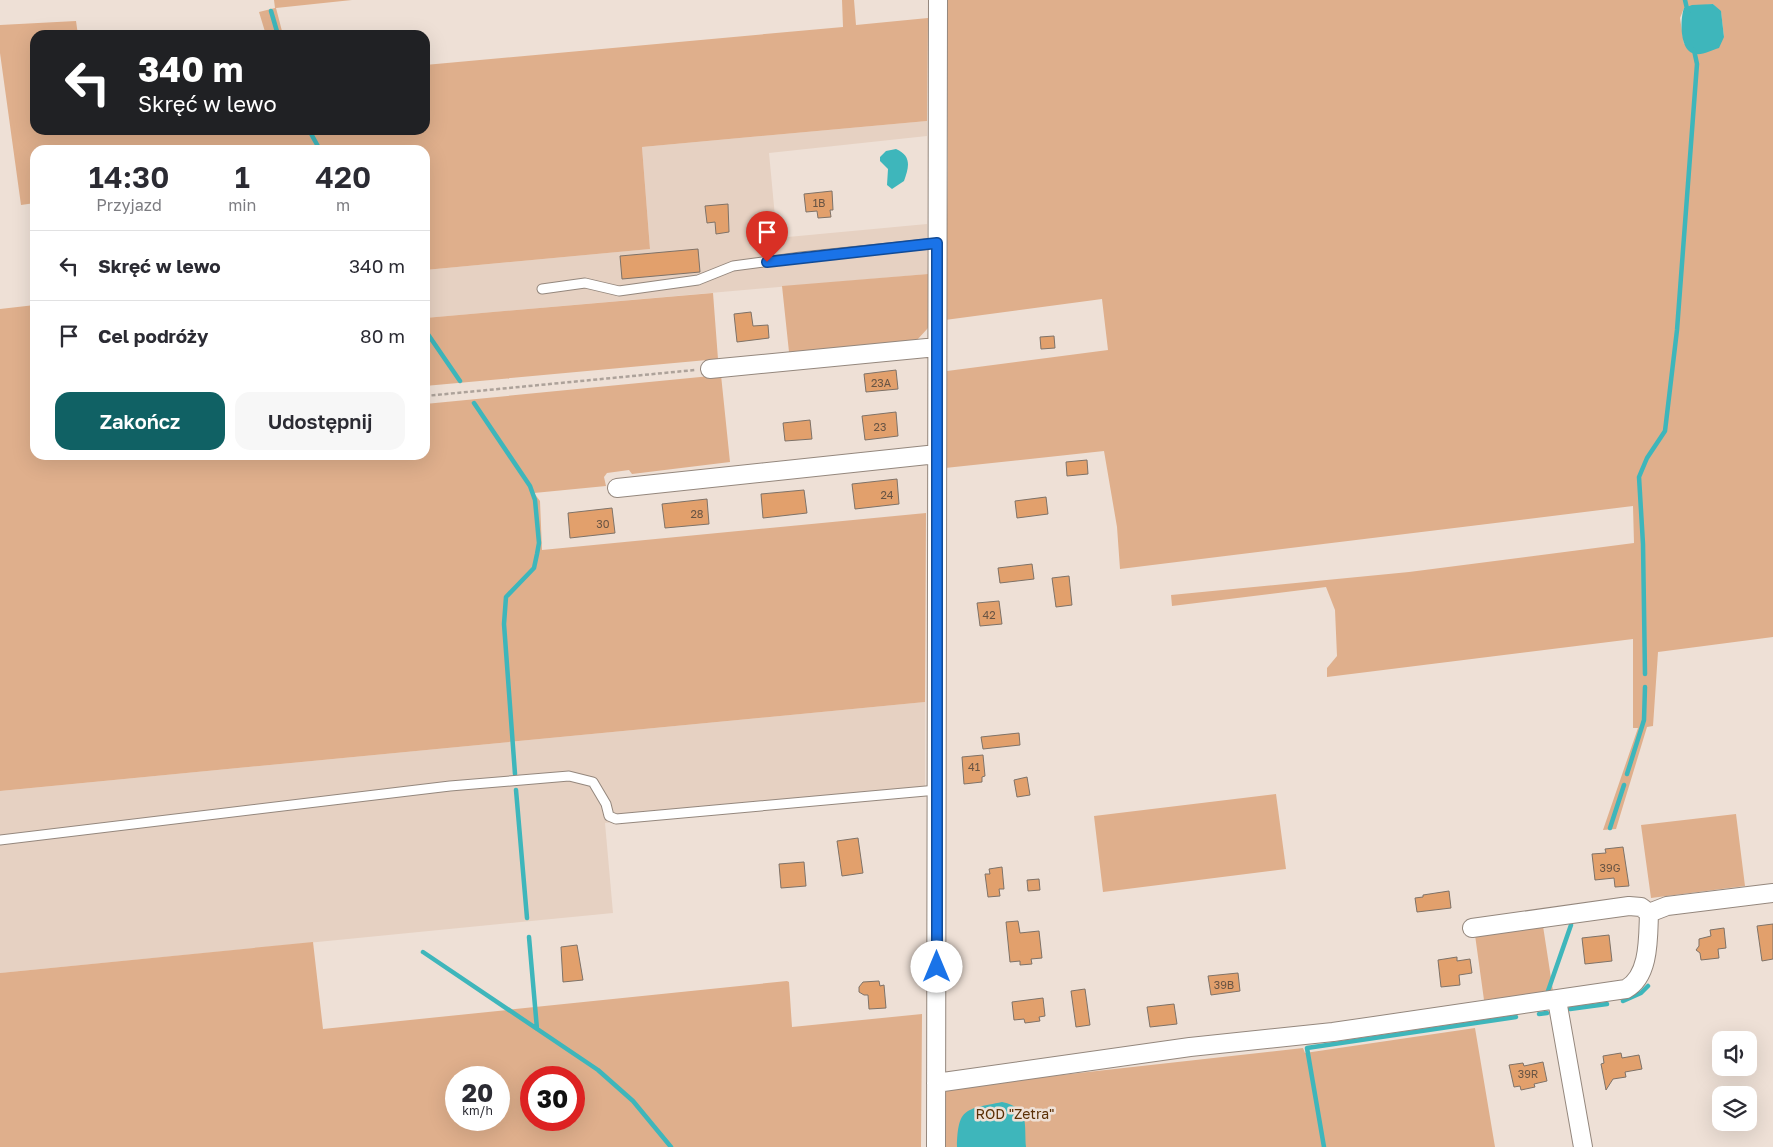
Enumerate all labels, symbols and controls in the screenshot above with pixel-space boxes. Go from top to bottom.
text: 340 m [138,48,243,90]
icon: left [55,50,120,115]
text: Skręć w lewo [138,90,277,117]
text: 14:30 [89,159,169,195]
text: 1 [235,159,250,195]
text: 420 [315,159,371,195]
text: Przyjazd [96,195,162,215]
text: min [228,195,256,215]
text: m [336,195,350,215]
house number: 1B [813,196,825,209]
pin [746,211,788,262]
icon: arrive [753,218,781,246]
icon: left [55,252,83,280]
text: Skręć w lewo [98,254,221,277]
text: 340 m [349,254,405,277]
icon: arrive [55,322,83,350]
text: Cel podróży [98,324,208,347]
text: 80 m [360,324,405,347]
house number: 23A [871,376,892,389]
button: Zakończ [55,392,225,450]
button: Udostępnij [235,392,405,450]
house number: 23 [874,420,886,433]
house number: 24 [880,488,894,501]
house number: 28 [690,507,704,520]
house number: 30 [596,517,610,530]
house number: 42 [982,608,996,621]
house number: 41 [968,760,980,773]
house number: 39G [1600,861,1621,874]
position arrow [910,940,962,992]
house number: 39B [1214,978,1234,991]
map controls [1712,1031,1757,1131]
button: sound [1712,1031,1757,1076]
speed limit sign: 30 [520,1066,585,1131]
house number: 39R [1518,1067,1538,1080]
text: 20 [462,1077,493,1108]
button: layers [1712,1086,1757,1131]
text: km/h [462,1103,493,1118]
park label: ROD "Zetra" [975,1105,1055,1122]

